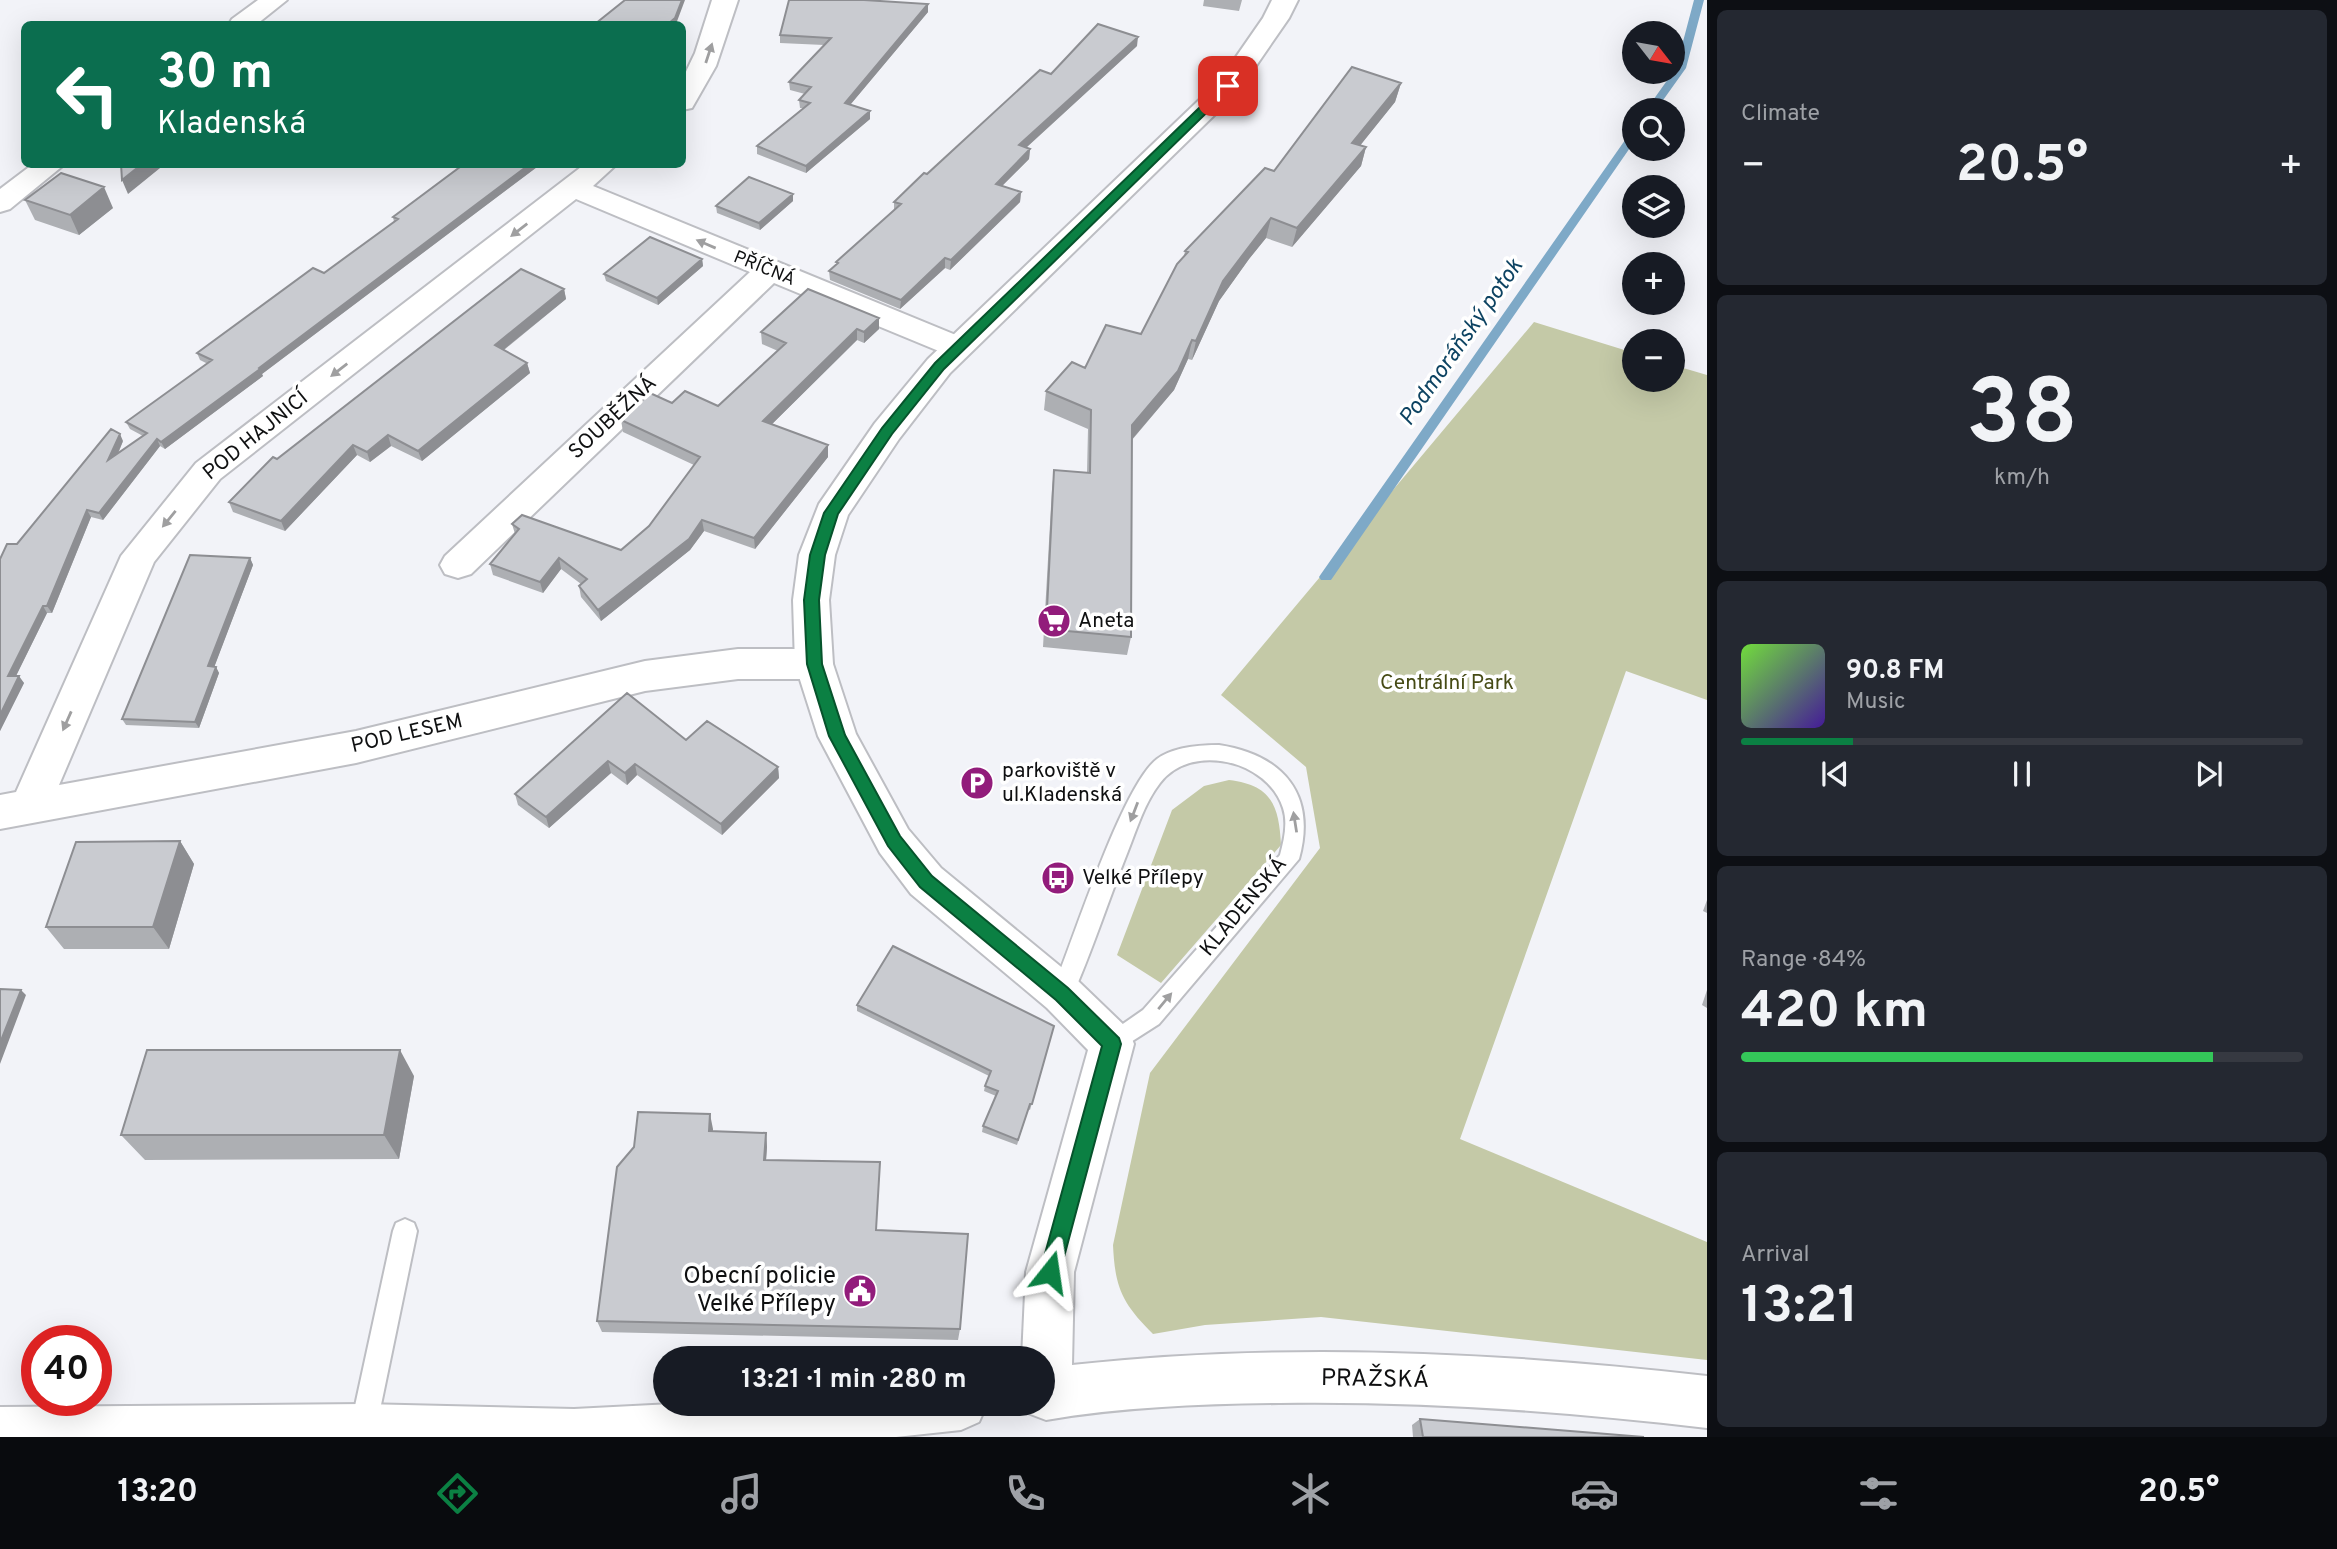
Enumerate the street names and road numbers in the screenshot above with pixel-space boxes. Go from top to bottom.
street label: PŘÍČNÁ [730,244,799,292]
street label: SOUBĚŽNÁ [563,370,663,466]
street label: POD HAJNICÍ [197,383,316,487]
street label: POD LESEM [349,708,465,760]
street label: KLADENSKÁ [1194,851,1294,962]
street label: PRAŽSKÁ [1320,1362,1430,1396]

